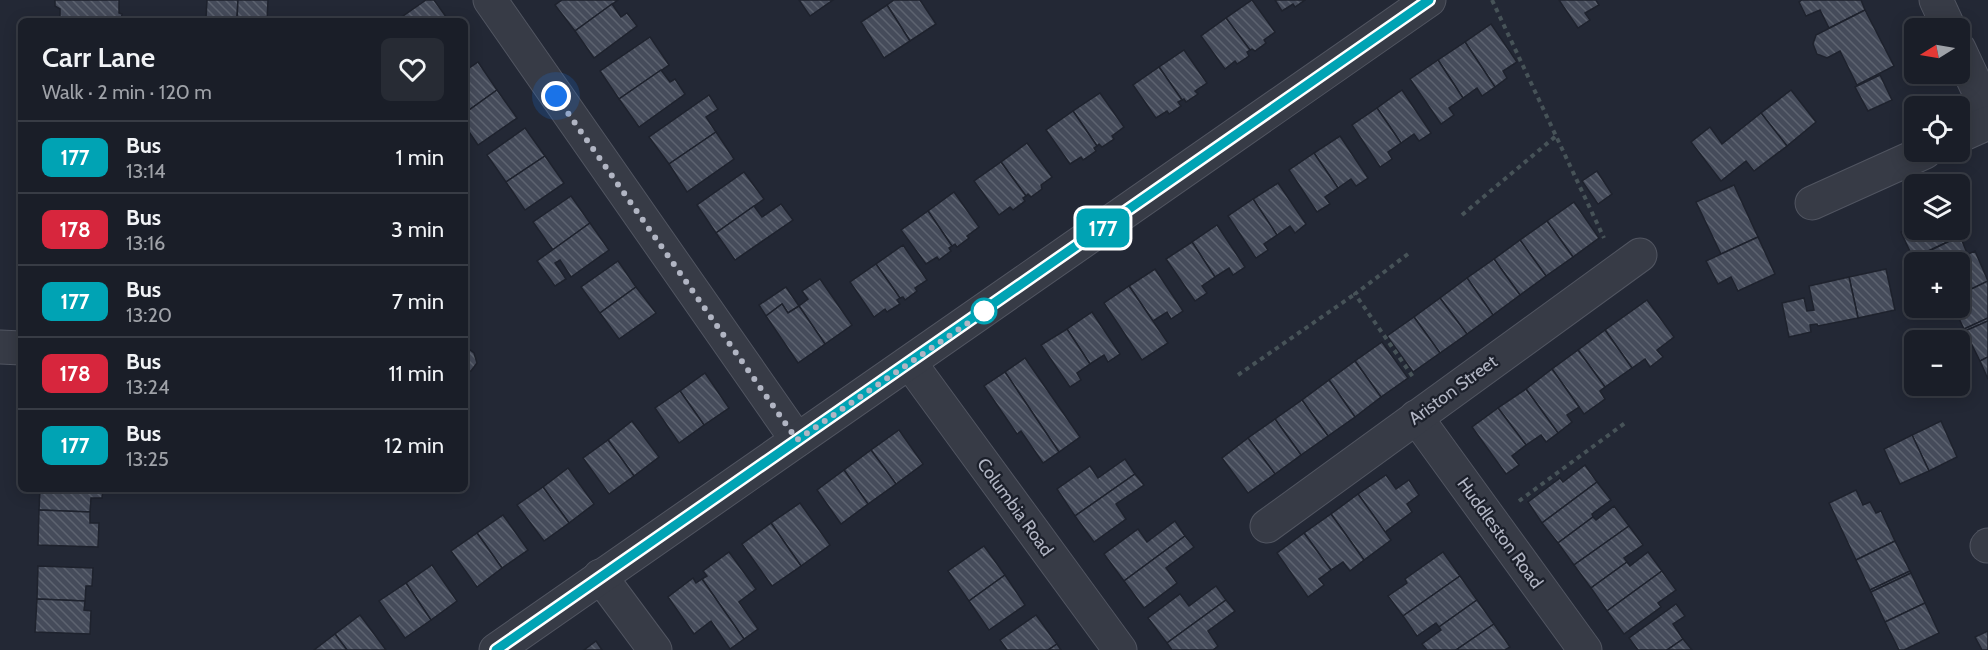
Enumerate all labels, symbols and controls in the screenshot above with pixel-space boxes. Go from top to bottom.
north arrow [1904,18,1970,84]
map controls [1904,18,1970,396]
button: heart [381,38,444,101]
text: Carr Lane [42,40,155,74]
text: Walk · 2 min · 120 m [42,80,212,104]
your location [541,81,571,111]
button: locate [1904,96,1970,162]
text: Bus [126,132,161,159]
text: 1 min [396,144,444,171]
text: 177 [60,145,90,170]
text: 13:14 [126,159,166,183]
button: layers [1904,174,1970,240]
text: Bus [126,204,161,231]
line badge: 177 [1068,208,1138,248]
text: 3 min [391,216,444,243]
text: 177 [1088,216,1118,241]
text: 178 [59,217,91,242]
text: 13:16 [126,231,165,255]
button: + [1904,252,1970,318]
text: Bus [126,276,161,303]
text: 7 min [392,288,444,315]
text: 177 [60,289,90,314]
unlabelled marker [971,298,997,324]
text: 13:20 [126,303,172,327]
button: − [1904,330,1970,396]
text: Bus [126,348,161,375]
street label: Ariston Street [1404,350,1502,430]
text: 11 min [388,360,444,387]
text: 178 [59,361,91,386]
text: 13:24 [126,375,170,399]
text: Bus [126,420,161,447]
text: 12 min [384,432,444,459]
text: 177 [60,433,90,458]
text: 13:25 [126,447,169,471]
street label: Columbia Road [972,454,1058,560]
street label: Huddleston Road [1452,473,1548,593]

